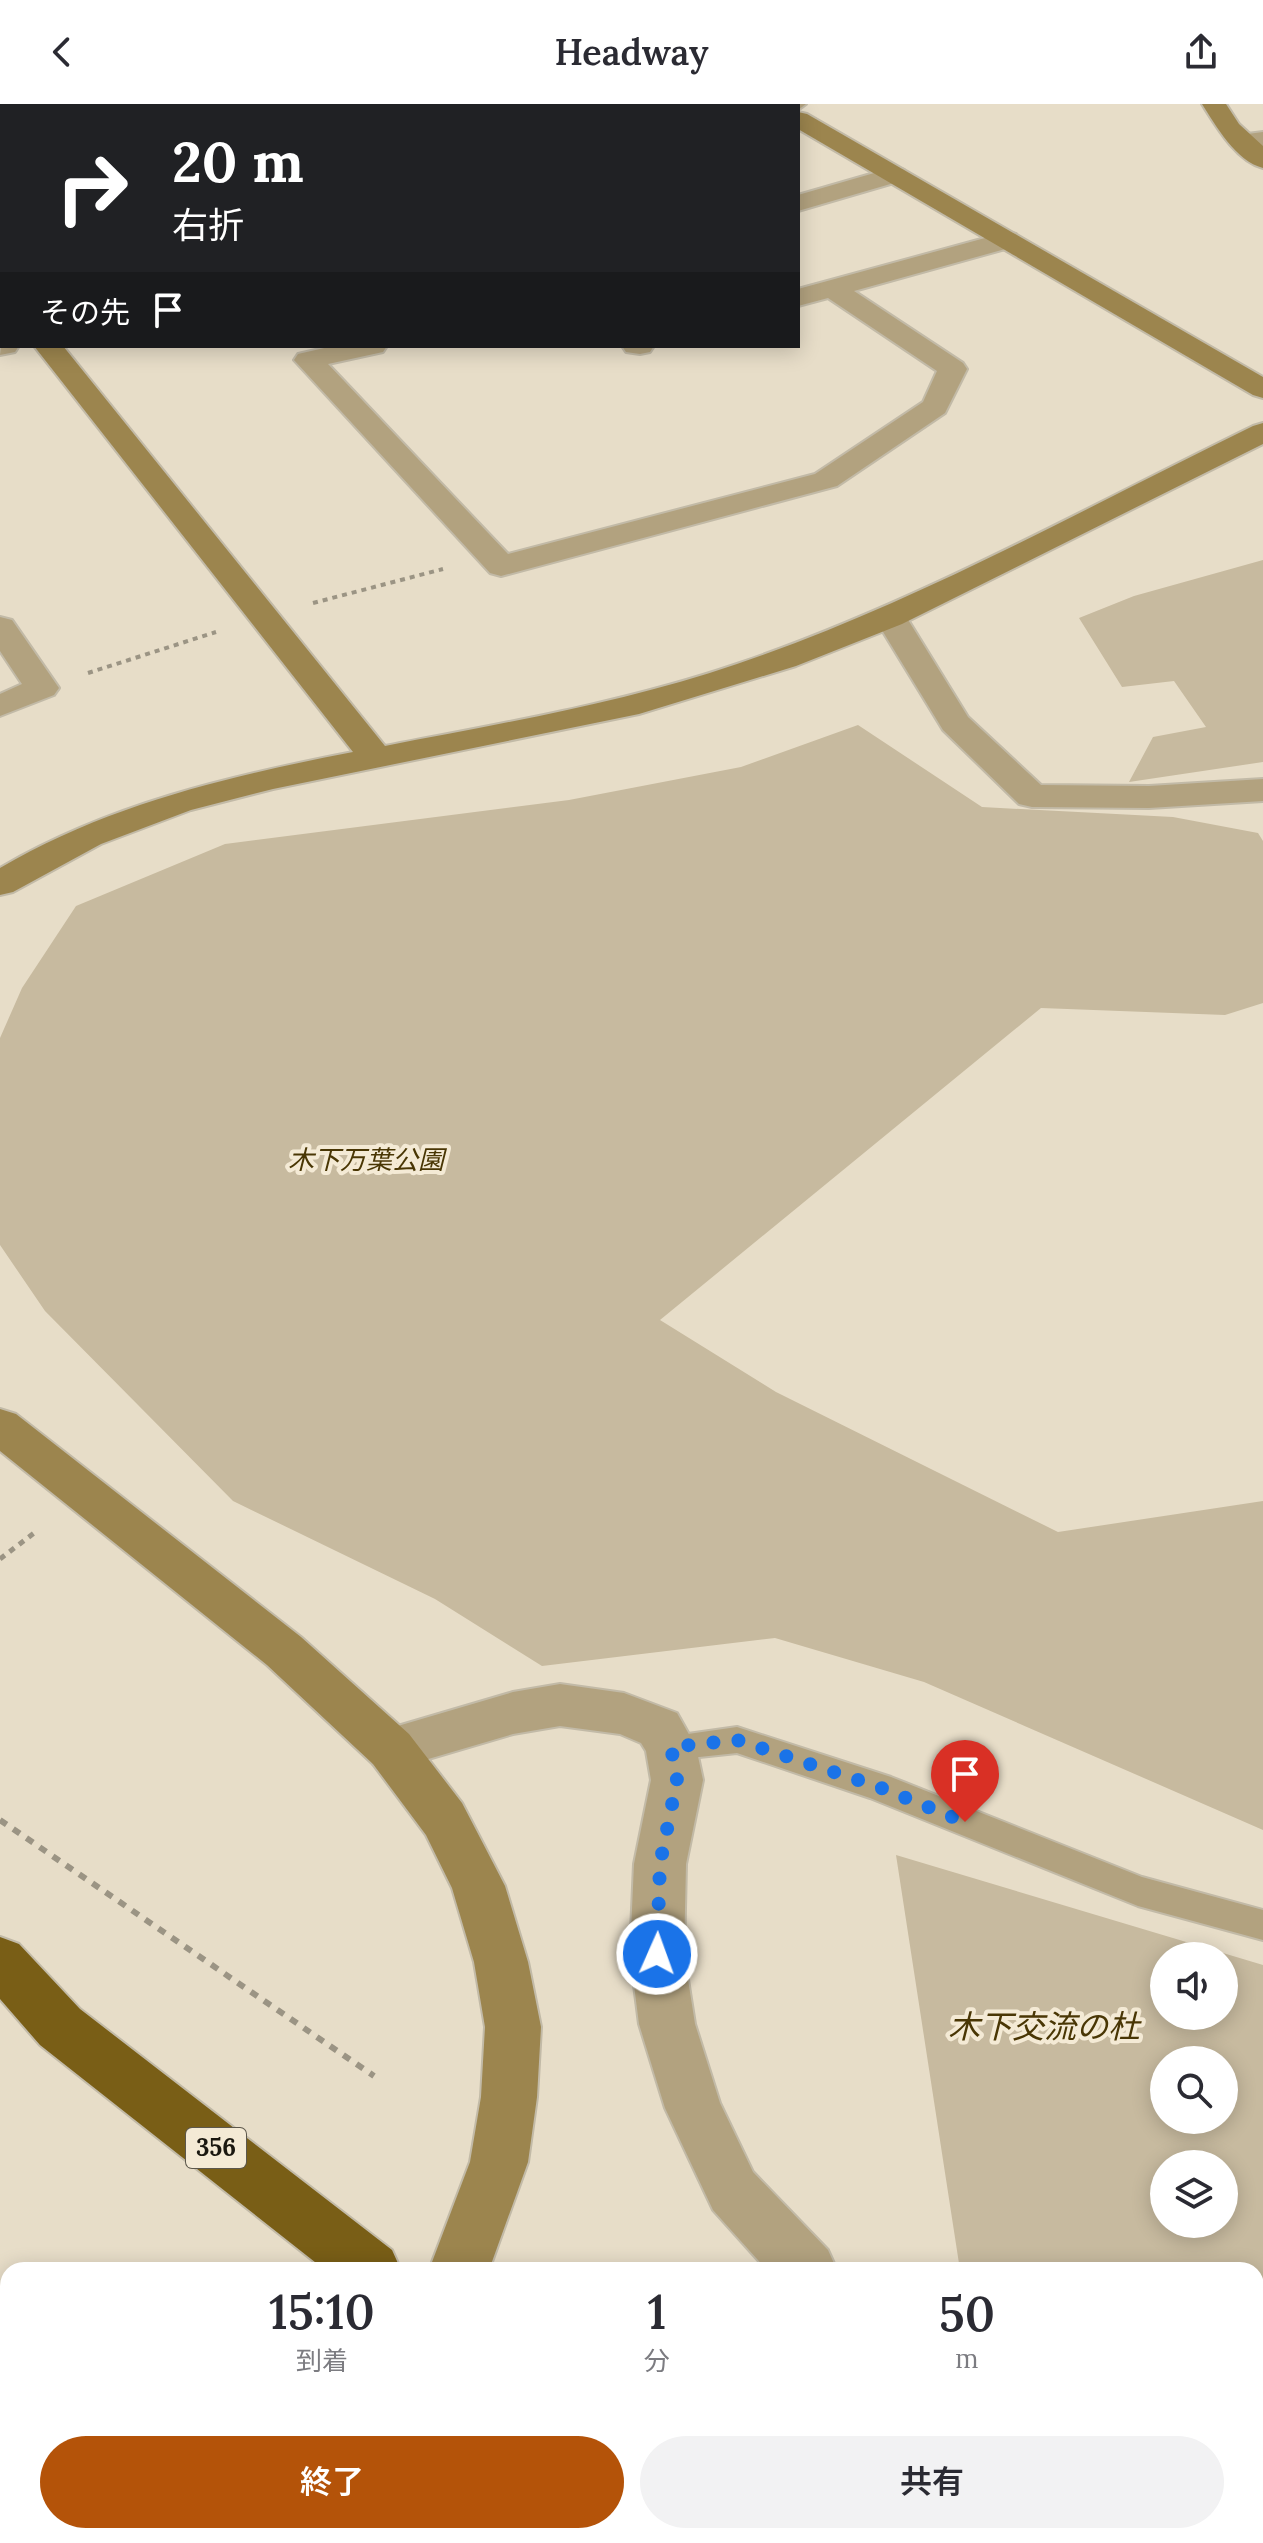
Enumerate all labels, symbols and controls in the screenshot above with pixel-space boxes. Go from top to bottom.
text: Headway [555,29,708,75]
icon: back [40,30,84,74]
icon: share [1179,30,1223,74]
text: 20 m [172,126,304,197]
icon: right [40,136,144,240]
text: 右折 [172,202,244,248]
icon: arrive [146,288,190,332]
text: その先 [40,293,130,331]
park label: 木下万葉公園 [288,1143,448,1176]
pin [931,1740,999,1822]
icon: arrive [943,1752,987,1796]
position arrow [615,1912,699,1996]
map controls [1150,1942,1238,2238]
button: sound [1150,1942,1238,2030]
park label: 木下交流の杜 [948,2006,1142,2047]
button: search [1150,2046,1238,2134]
road number: 356 [186,2128,246,2168]
button: layers [1150,2150,1238,2238]
text: 15:10 [269,2281,375,2342]
text: 1 [647,2281,666,2342]
text: 50 [939,2283,995,2344]
text: m [955,2342,979,2375]
text: 到着 [296,2344,348,2377]
text: 分 [644,2344,670,2377]
button: 終了 [40,2436,624,2528]
button: 共有 [640,2436,1224,2528]

